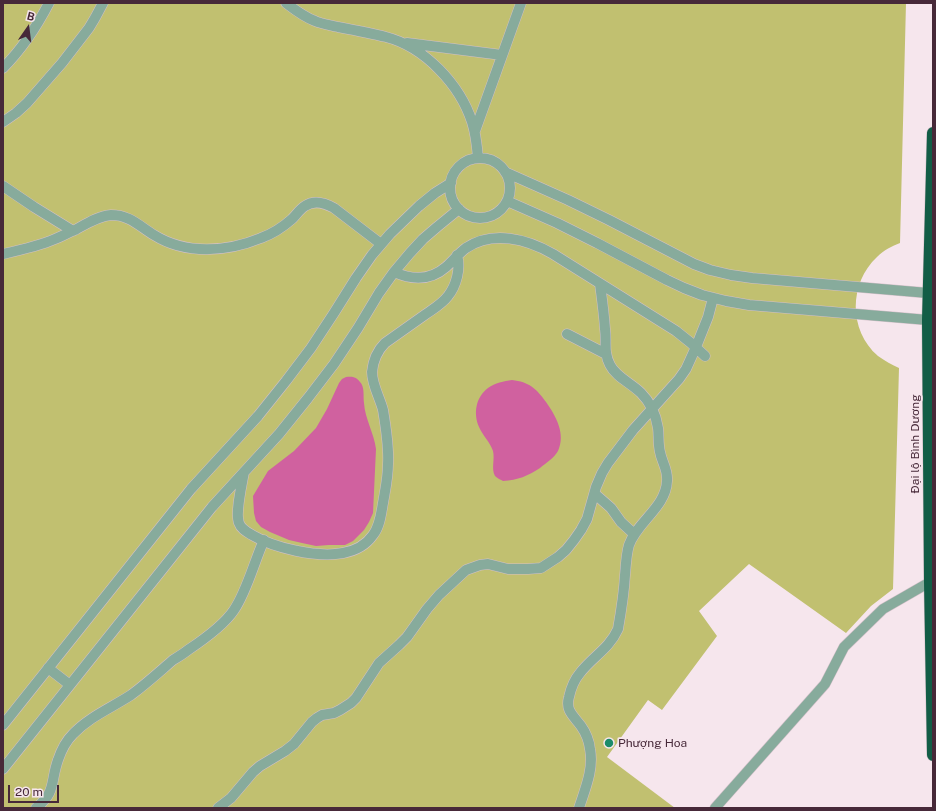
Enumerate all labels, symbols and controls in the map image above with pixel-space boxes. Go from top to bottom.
north arrow [8,8,48,48]
text: B [26,10,36,23]
street label: Đại lộ Bình Dương [908,394,922,494]
place label: Phượng Hoa [618,736,687,750]
marker: Phượng Hoa [603,737,615,749]
scale bar [10,777,61,803]
text: 20 m [15,785,43,799]

